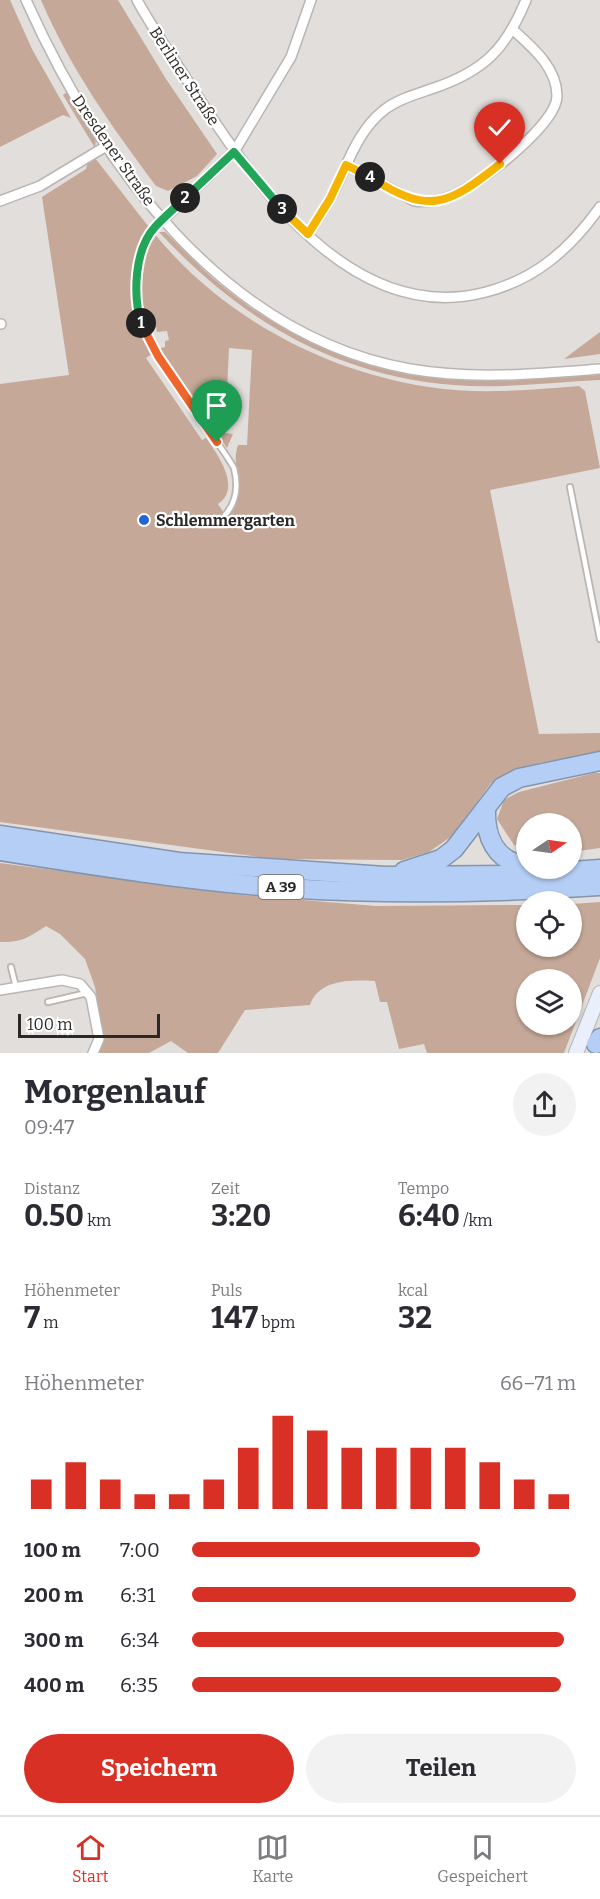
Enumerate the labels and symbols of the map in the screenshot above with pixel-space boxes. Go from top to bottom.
street label: Berliner Straße [146,23,224,129]
street label: Dresdener Straße [68,91,159,209]
pin [474,102,525,164]
pin: 4 [355,162,385,192]
pin: 2 [170,183,200,213]
pin: 3 [267,194,297,224]
pin: 1 [126,308,156,338]
pin [191,380,242,442]
place label: Schlemmergarten [156,511,295,530]
marker: Schlemmergarten [137,513,151,527]
north arrow [516,813,582,879]
road number: A 39 [258,875,304,899]
scale bar [18,1011,160,1038]

